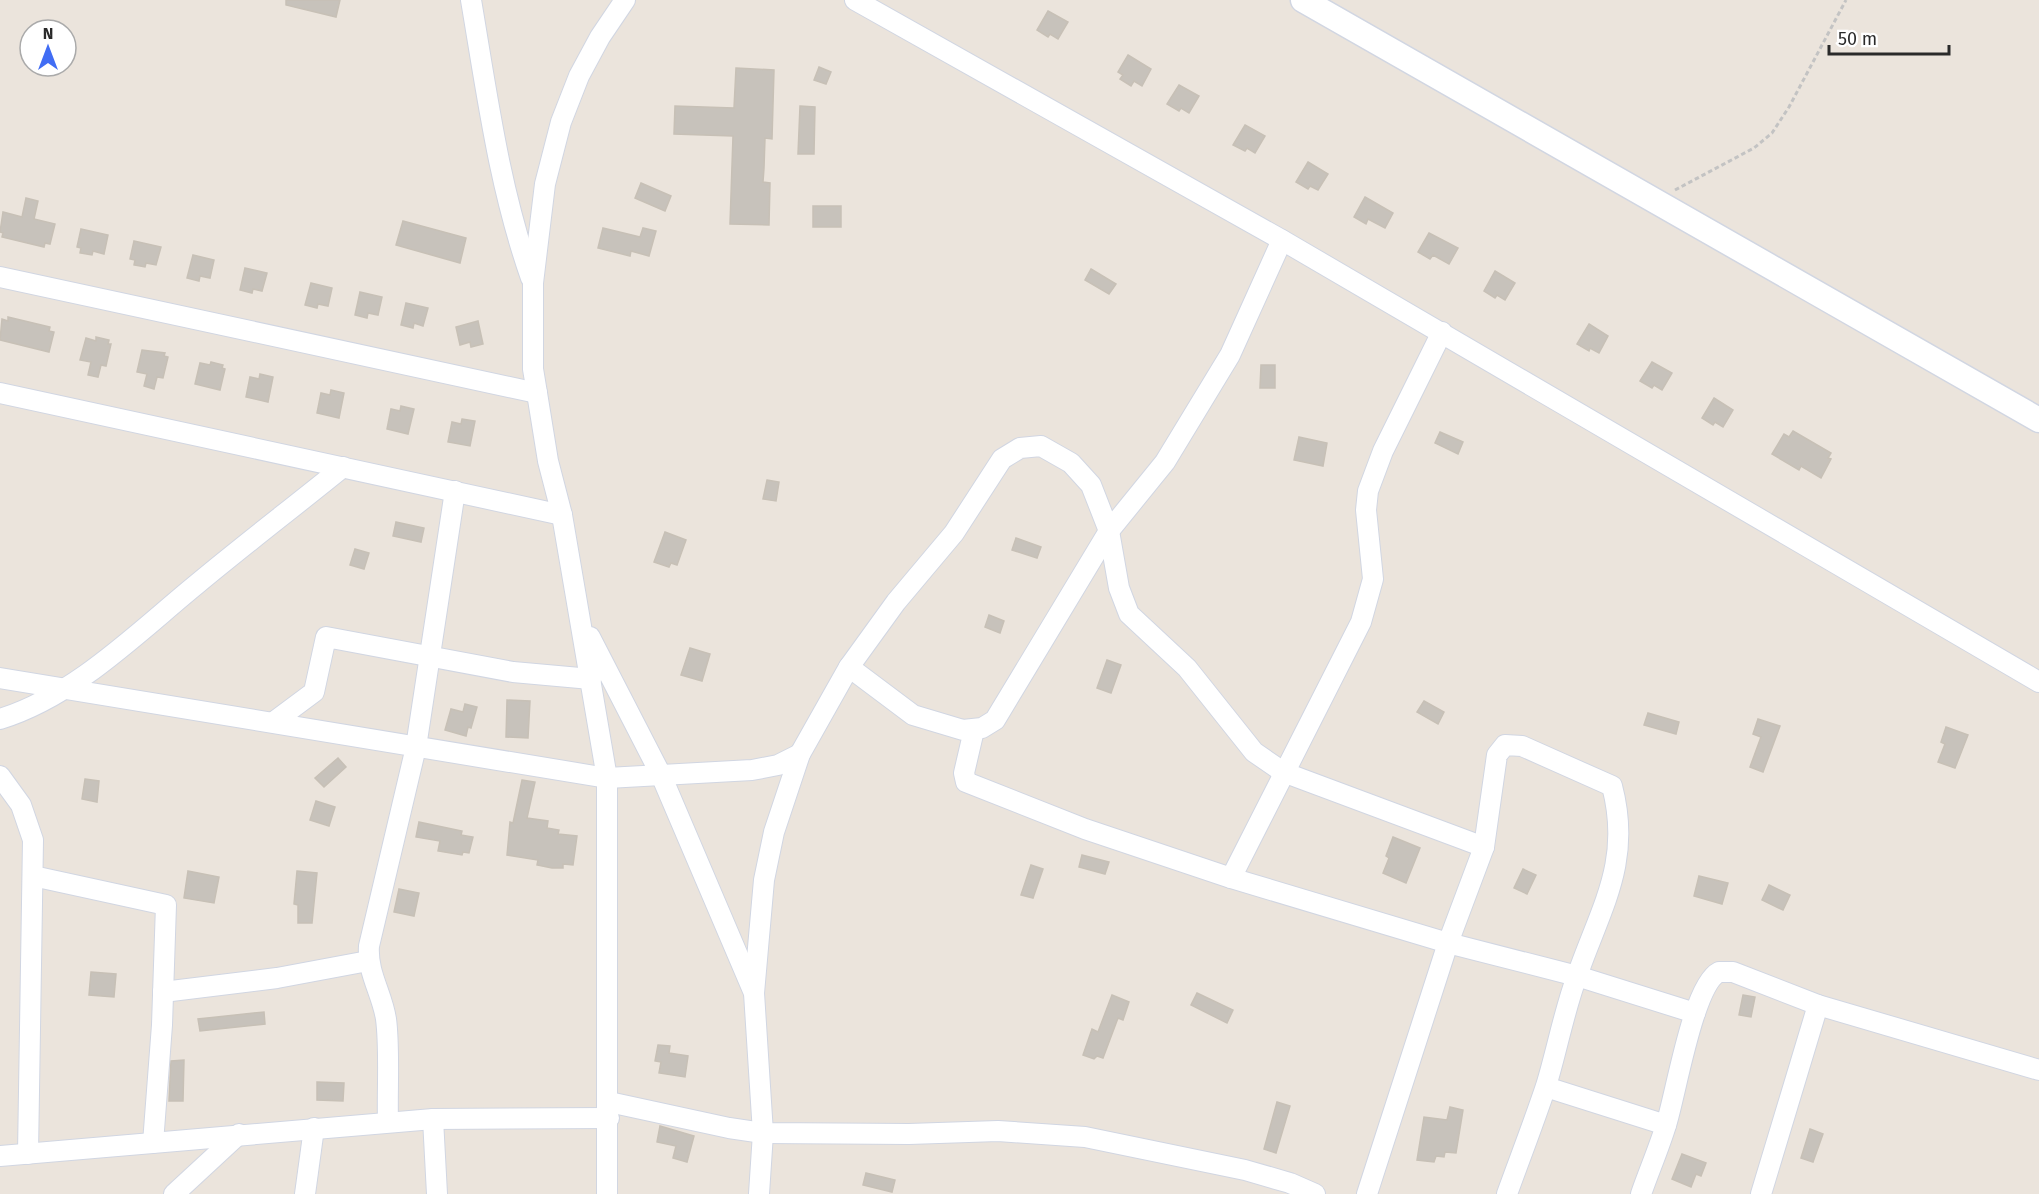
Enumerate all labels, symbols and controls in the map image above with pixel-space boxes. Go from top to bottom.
north arrow [18,18,78,78]
scale bar [1829,18,1949,56]
text: N [43,24,53,43]
text: 50 m [1838,28,1877,50]

